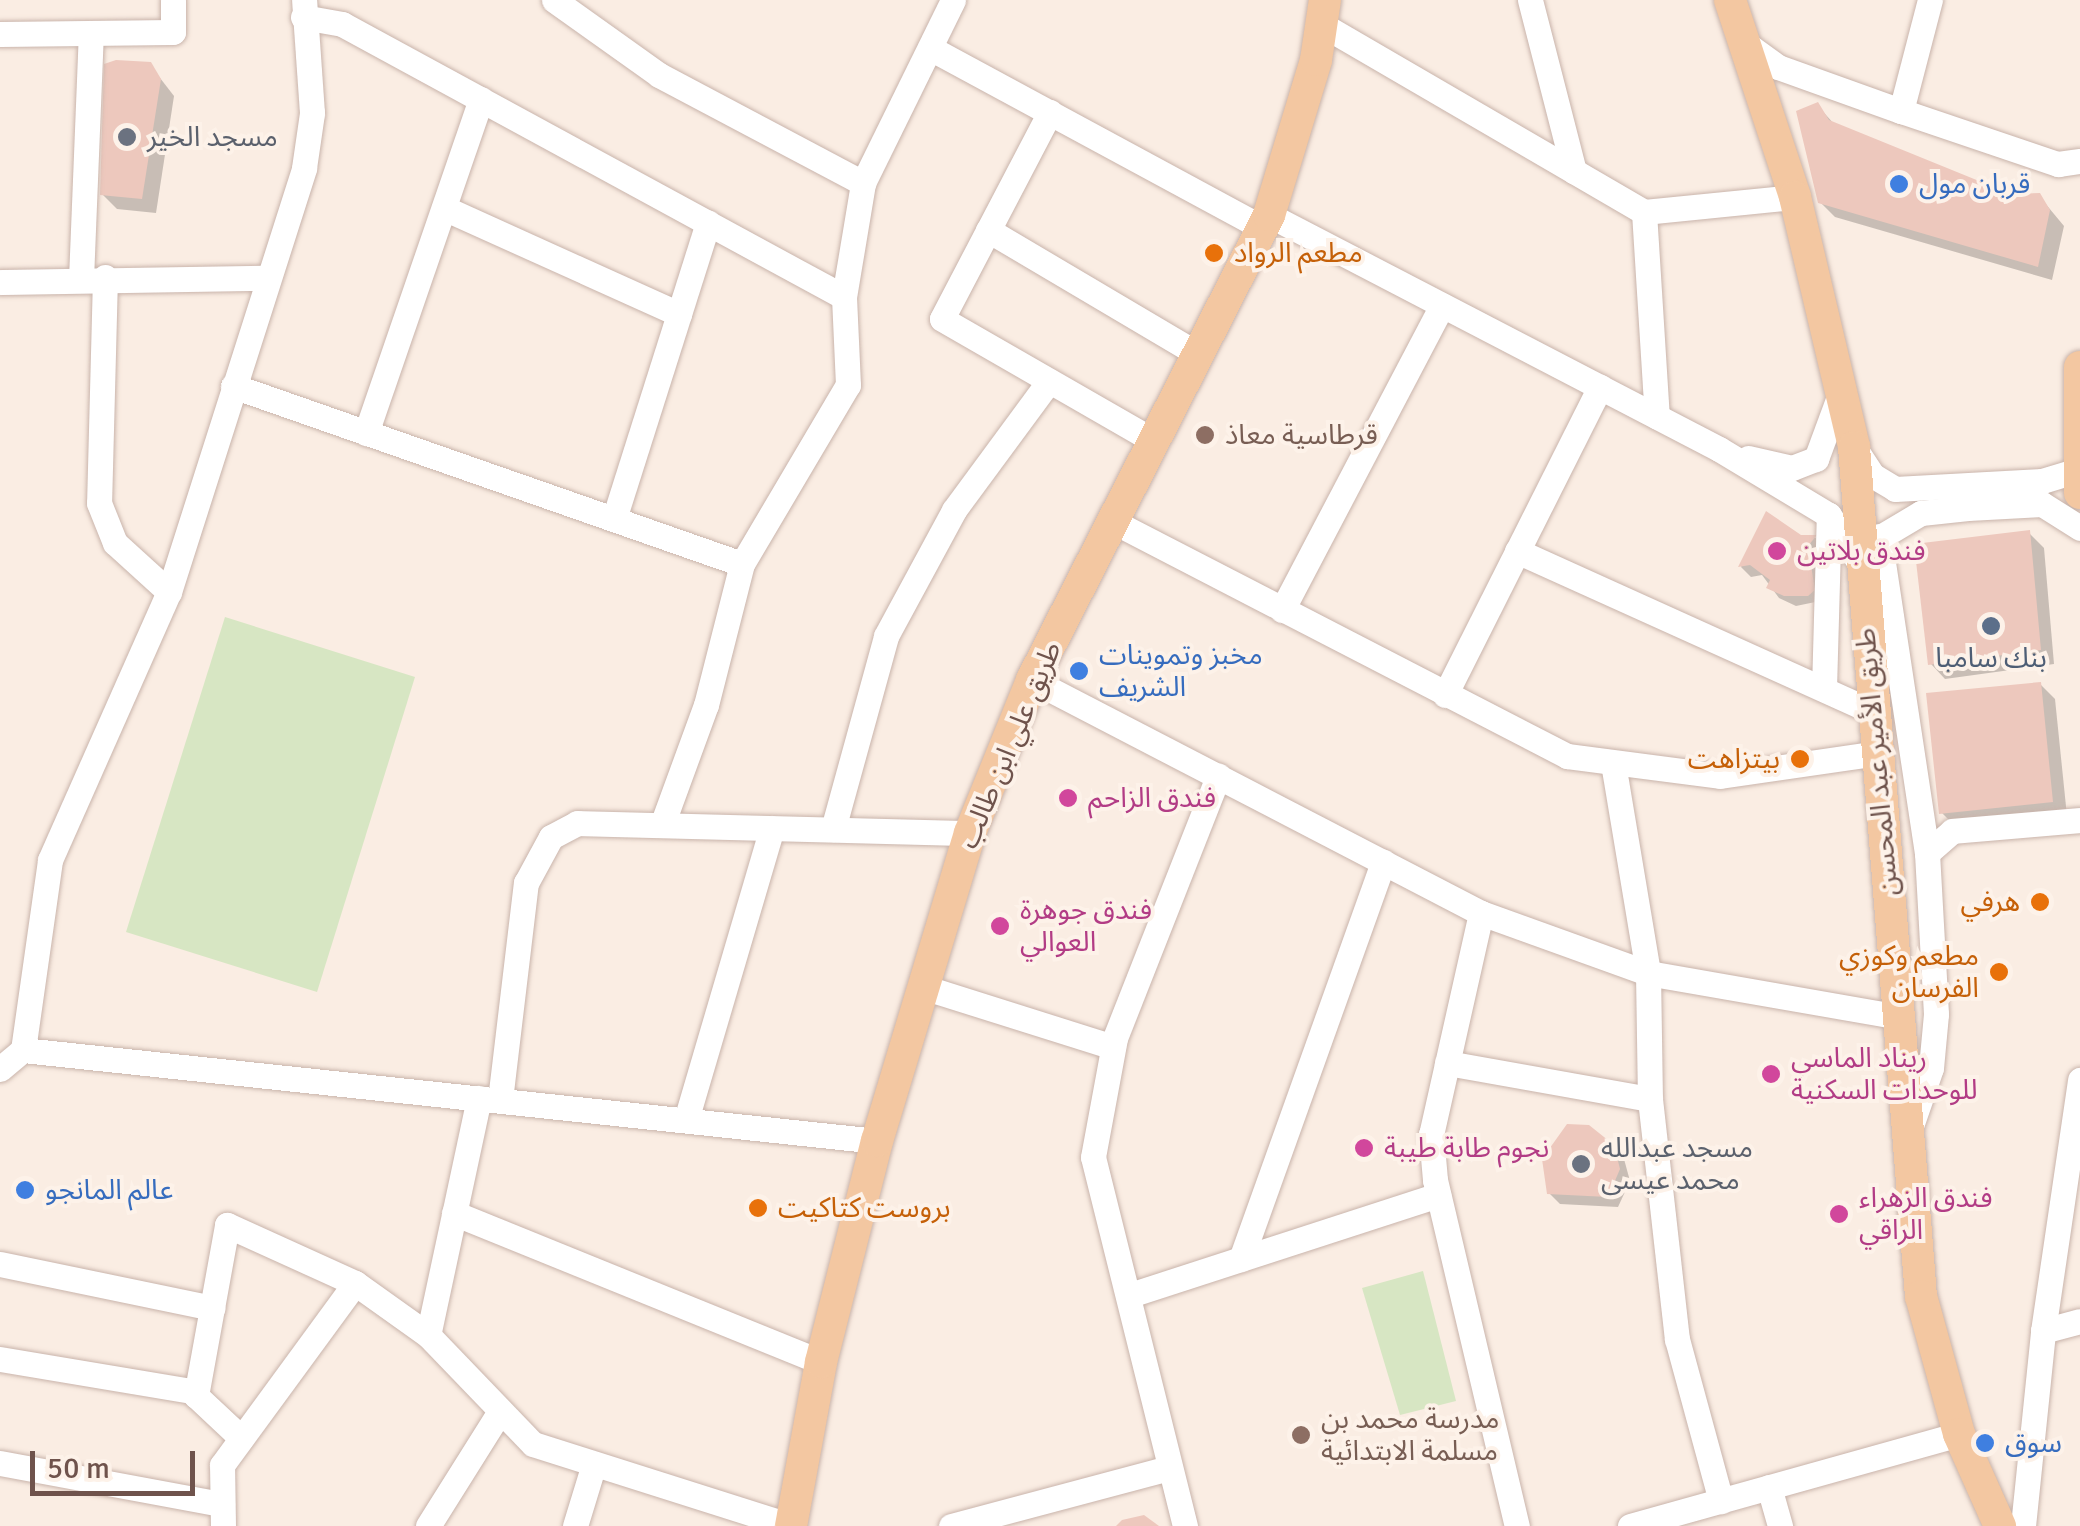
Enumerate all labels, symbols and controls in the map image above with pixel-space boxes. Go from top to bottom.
place label: مسجد الخير [147,120,278,154]
marker: مسجد الخير [116,126,138,148]
place label: قربان مول [1919,167,2030,201]
marker: قربان مول [1888,173,1910,195]
place label: مطعم الرواد [1234,236,1363,270]
marker: مطعم الرواد [1203,242,1225,264]
place label: قرطاسية معاذ [1225,418,1378,452]
marker: قرطاسية معاذ [1194,424,1216,446]
place label: فندق بلاتين [1797,534,1925,568]
marker: فندق بلاتين [1766,540,1788,562]
marker: بنك سامبا [1980,615,2002,637]
street label: طريق الأمير عبد المحسن [1849,627,1905,897]
street label: طريق علي ابن طالب [951,637,1069,853]
place label: مخبز وتموينات الشريف [1099,638,1263,704]
place label: بنك سامبا [1935,641,2047,675]
marker: مخبز وتموينات الشريف [1068,660,1090,682]
place label: بيتزاهت [1688,742,1780,776]
marker: بيتزاهت [1789,748,1811,770]
place label: فندق الزاحم [1088,781,1216,815]
marker: فندق الزاحم [1057,787,1079,809]
place label: هرفي [1961,885,2020,919]
marker: هرفي [2029,891,2051,913]
place label: فندق جوهرة العوالي [1020,893,1152,959]
marker: فندق جوهرة العوالي [989,915,1011,937]
place label: مطعم وكوزي الفرسان [1839,939,1979,1005]
marker: مطعم وكوزي الفرسان [1988,961,2010,983]
place label: ريناد الماسي للوحدات السكنية [1791,1041,1978,1107]
marker: ريناد الماسي للوحدات السكنية [1760,1063,1782,1085]
place label: نجوم طابة طيبة [1384,1131,1549,1165]
place label: مسجد عبدالله محمد عيسى [1601,1131,1753,1197]
marker: نجوم طابة طيبة [1353,1137,1375,1159]
marker: مسجد عبدالله محمد عيسى [1570,1153,1592,1175]
place label: عالم المانجو [45,1173,173,1207]
marker: عالم المانجو [14,1179,36,1201]
place label: فندق الزهراء الراقي [1859,1181,1992,1247]
place label: بروست كتاكيت [778,1191,951,1225]
marker: بروست كتاكيت [747,1197,769,1219]
marker: فندق الزهراء الراقي [1828,1203,1850,1225]
place label: مدرسة محمد بن مسلمة الابتدائية [1321,1402,1499,1468]
marker: مدرسة محمد بن مسلمة الابتدائية [1290,1424,1312,1446]
place label: سوق [2005,1426,2062,1460]
scale bar [35,1431,200,1493]
marker: سوق [1974,1432,1996,1454]
text: 50 m [47,1450,110,1487]

